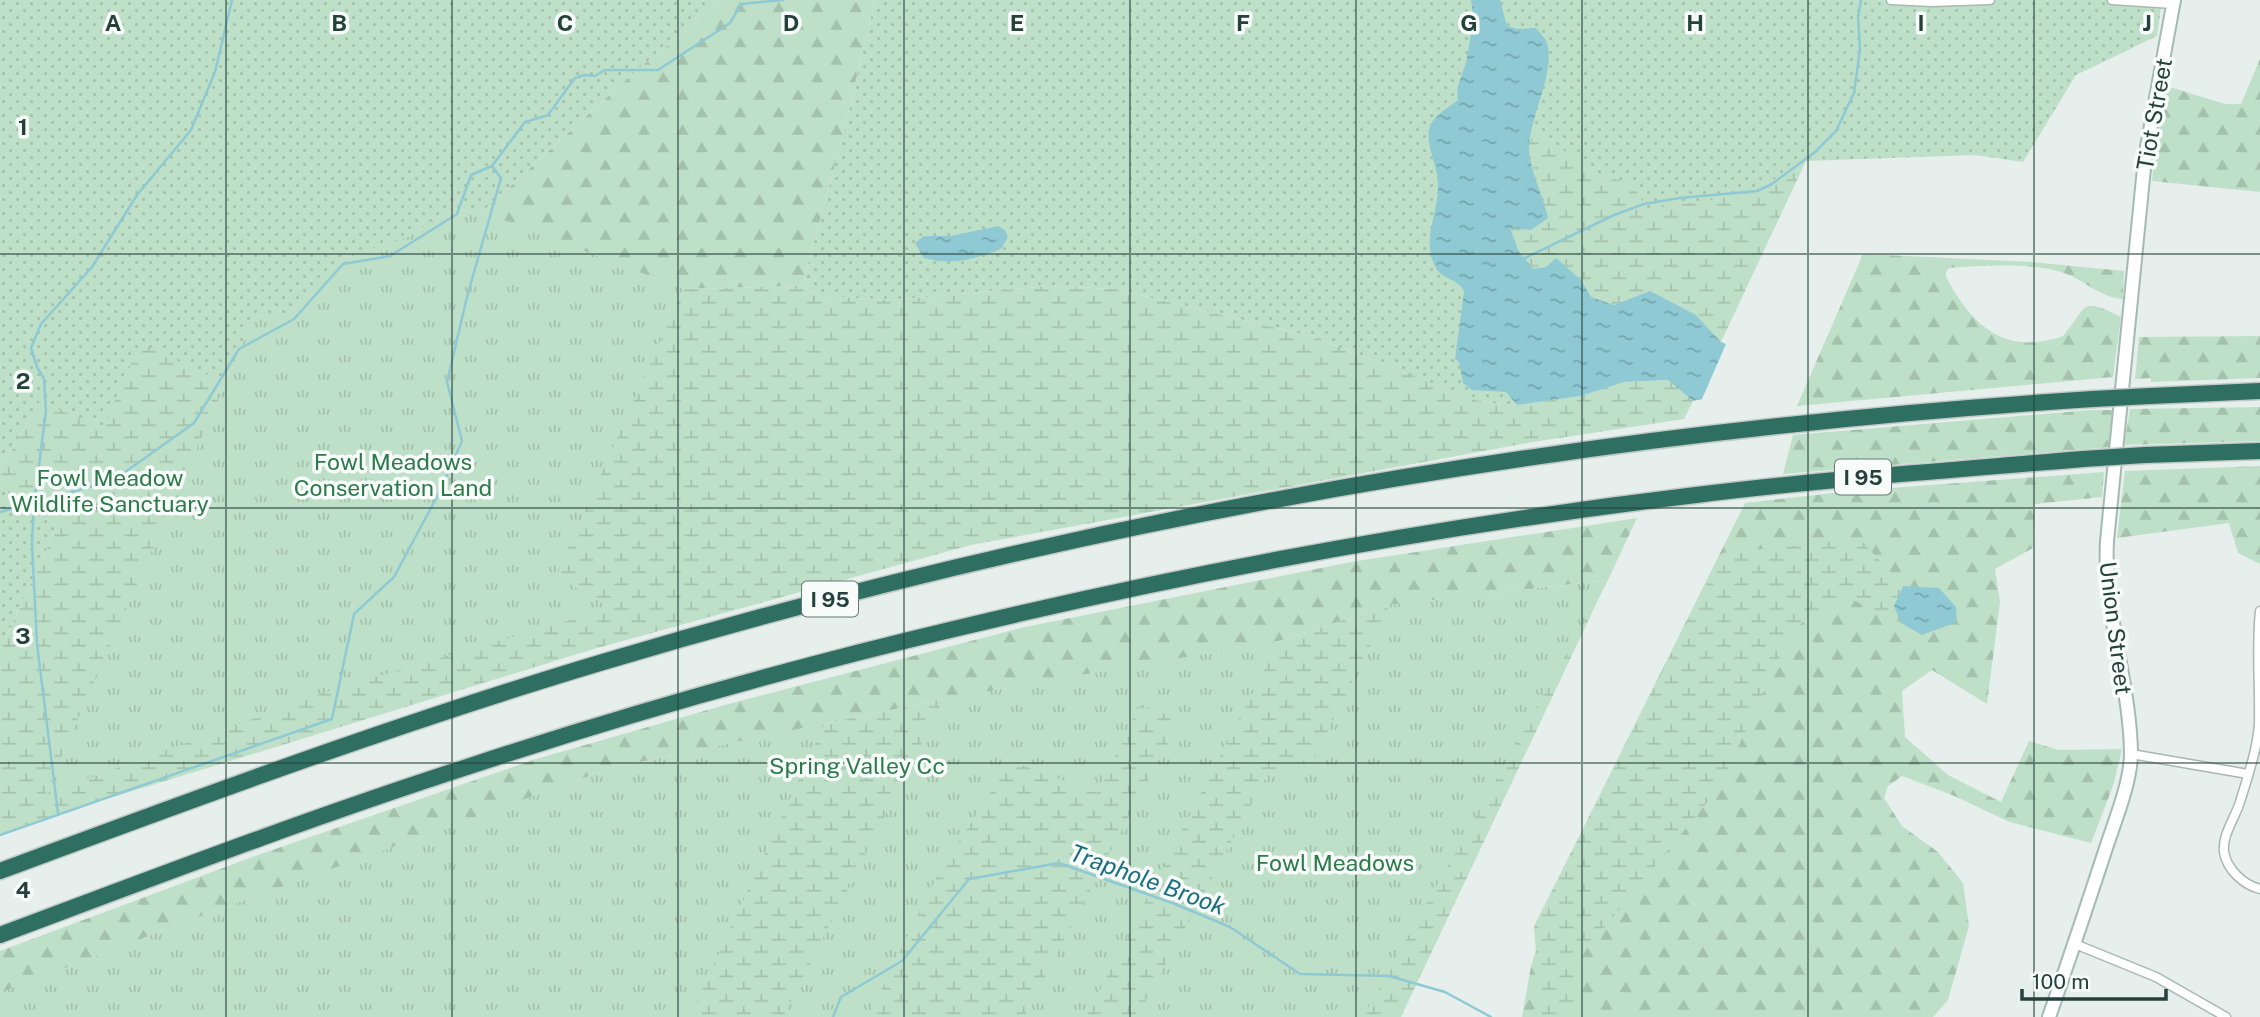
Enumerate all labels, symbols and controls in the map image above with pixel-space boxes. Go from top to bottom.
text: A [105,9,122,36]
text: B [331,9,347,36]
text: C [557,9,573,36]
text: D [783,9,799,36]
text: E [1010,9,1024,36]
text: F [1236,9,1250,36]
text: G [1460,9,1478,36]
text: H [1686,9,1704,36]
text: I [1917,9,1925,36]
text: J [2142,9,2152,36]
street label: Tiot Street [2131,56,2177,172]
text: 1 [18,113,28,140]
text: 2 [16,367,30,394]
park label: Fowl Meadows Conservation Land [294,448,492,501]
road number: I 95 [1835,460,1891,494]
park label: Fowl Meadow Wildlife Sanctuary [11,464,209,517]
street label: Union Street [2094,560,2138,696]
road number: I 95 [802,582,858,616]
text: 3 [15,622,31,649]
park label: Spring Valley Cc [769,752,945,779]
water label: Traphole Brook [1066,838,1230,920]
park label: Fowl Meadows [1256,849,1414,876]
text: 4 [15,876,31,903]
scale bar [2022,958,2166,1002]
text: 100 m [2032,969,2089,994]

